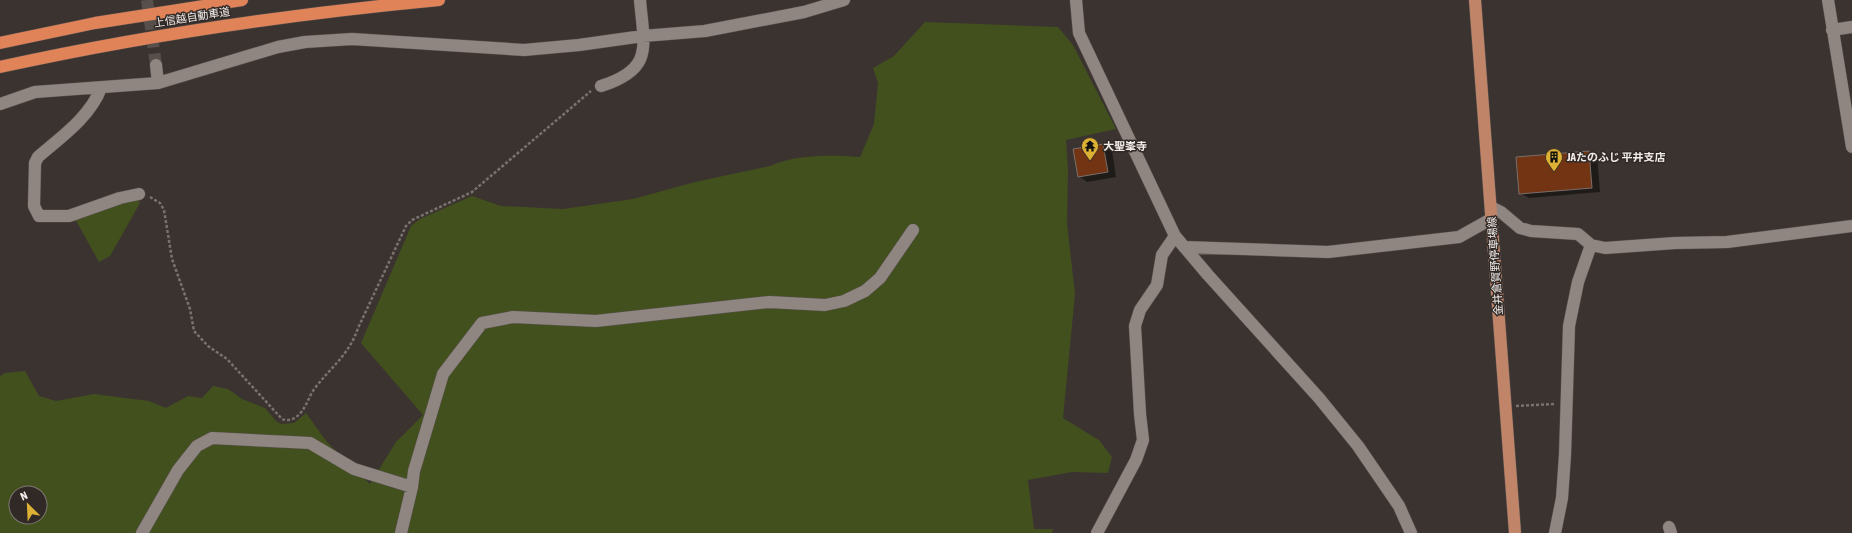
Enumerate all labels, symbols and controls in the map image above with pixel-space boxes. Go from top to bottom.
street label: 上信越自動車道 [153,5,231,29]
temple icon: 大聖峯寺 [1080,136,1100,161]
place label: 大聖峯寺 [1103,140,1147,152]
building icon: JAたのふじ 平井支店 [1544,147,1564,172]
place label: JAたのふじ 平井支店 [1566,151,1665,163]
street label: 金井倉賀野停車場線 [1486,216,1504,316]
north arrow [8,485,48,525]
text: N [19,489,29,503]

